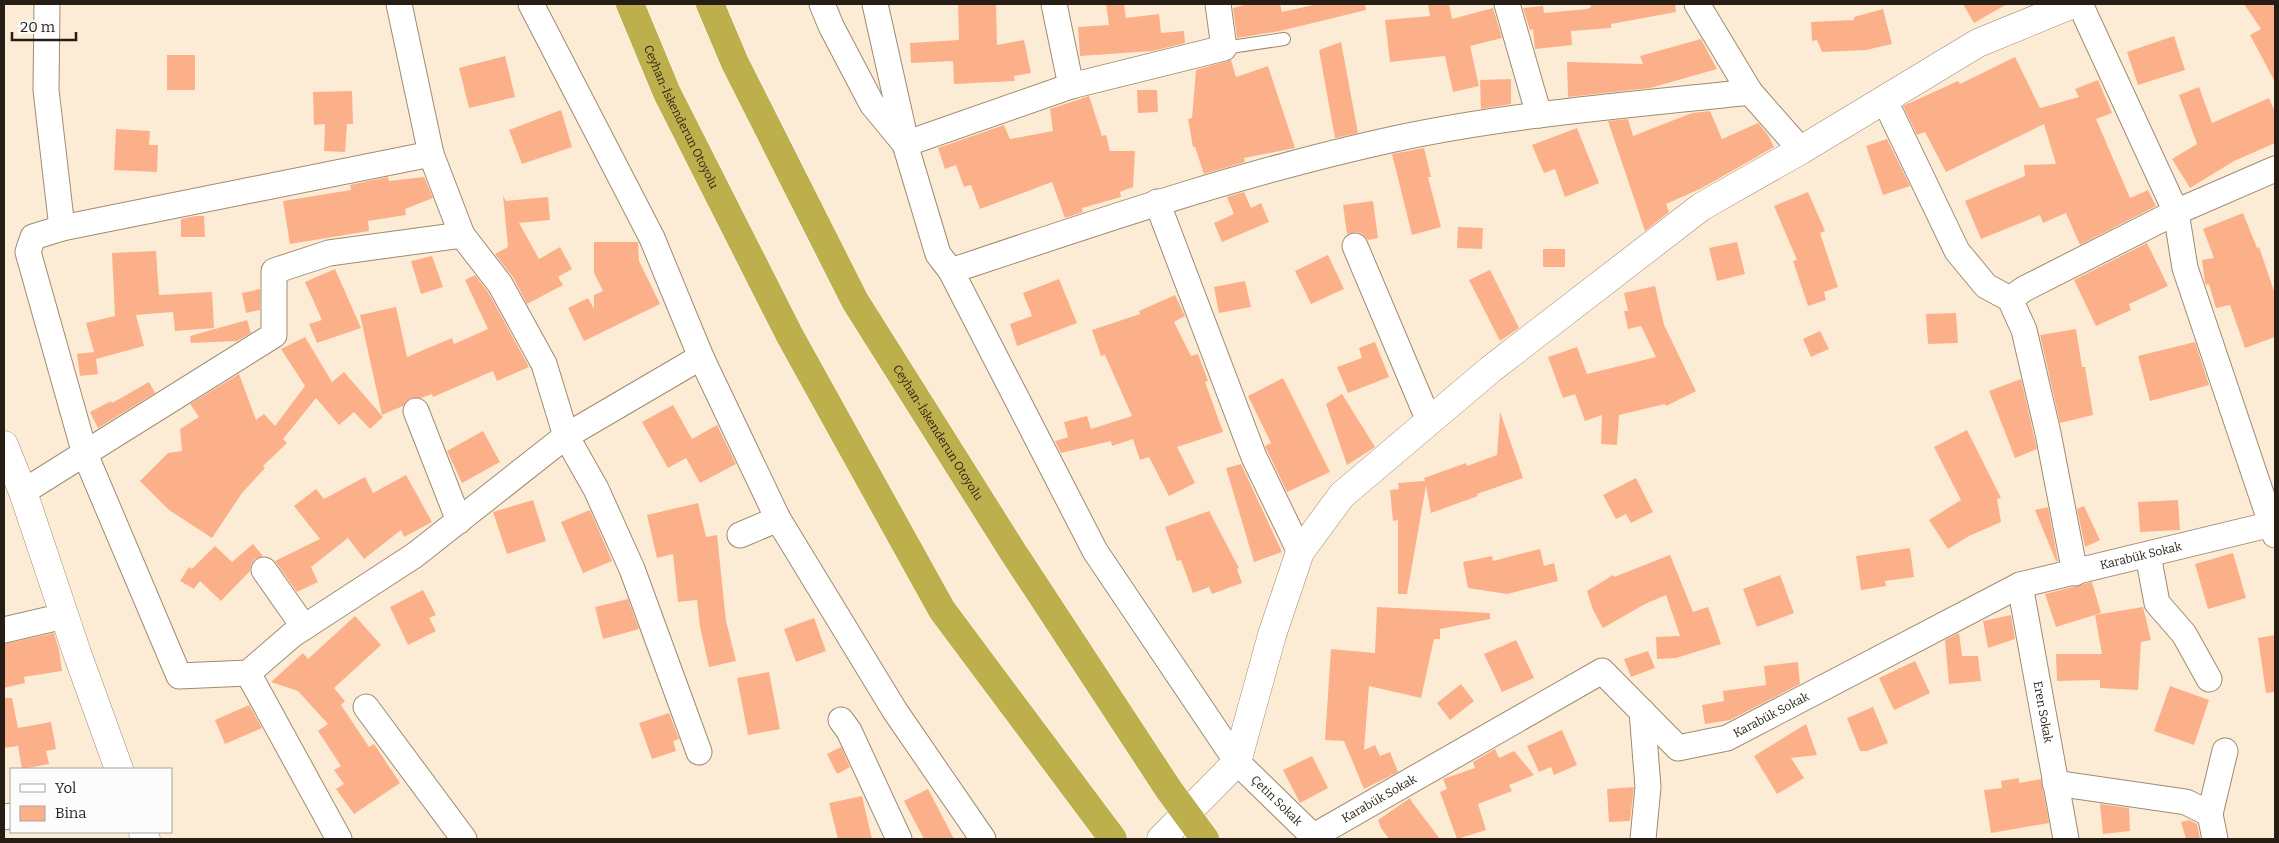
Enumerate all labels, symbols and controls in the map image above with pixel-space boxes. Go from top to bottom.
scale bar [12,10,76,42]
text: 20 m [20,18,56,36]
street label: Ceyhan-İskenderun Otoyolu [641,43,722,192]
street label: Ceyhan-İskenderun Otoyolu [890,362,986,503]
street label: Karabük Sokak [2099,539,2183,572]
street label: Eren Sokak [2031,680,2056,744]
street label: Karabük Sokak [1731,689,1812,740]
legend [10,768,172,833]
street label: Karabük Sokak [1339,772,1419,826]
street label: Çetin Sokak [1248,773,1305,829]
text: Yol [55,779,76,797]
text: Bina [55,804,87,822]

